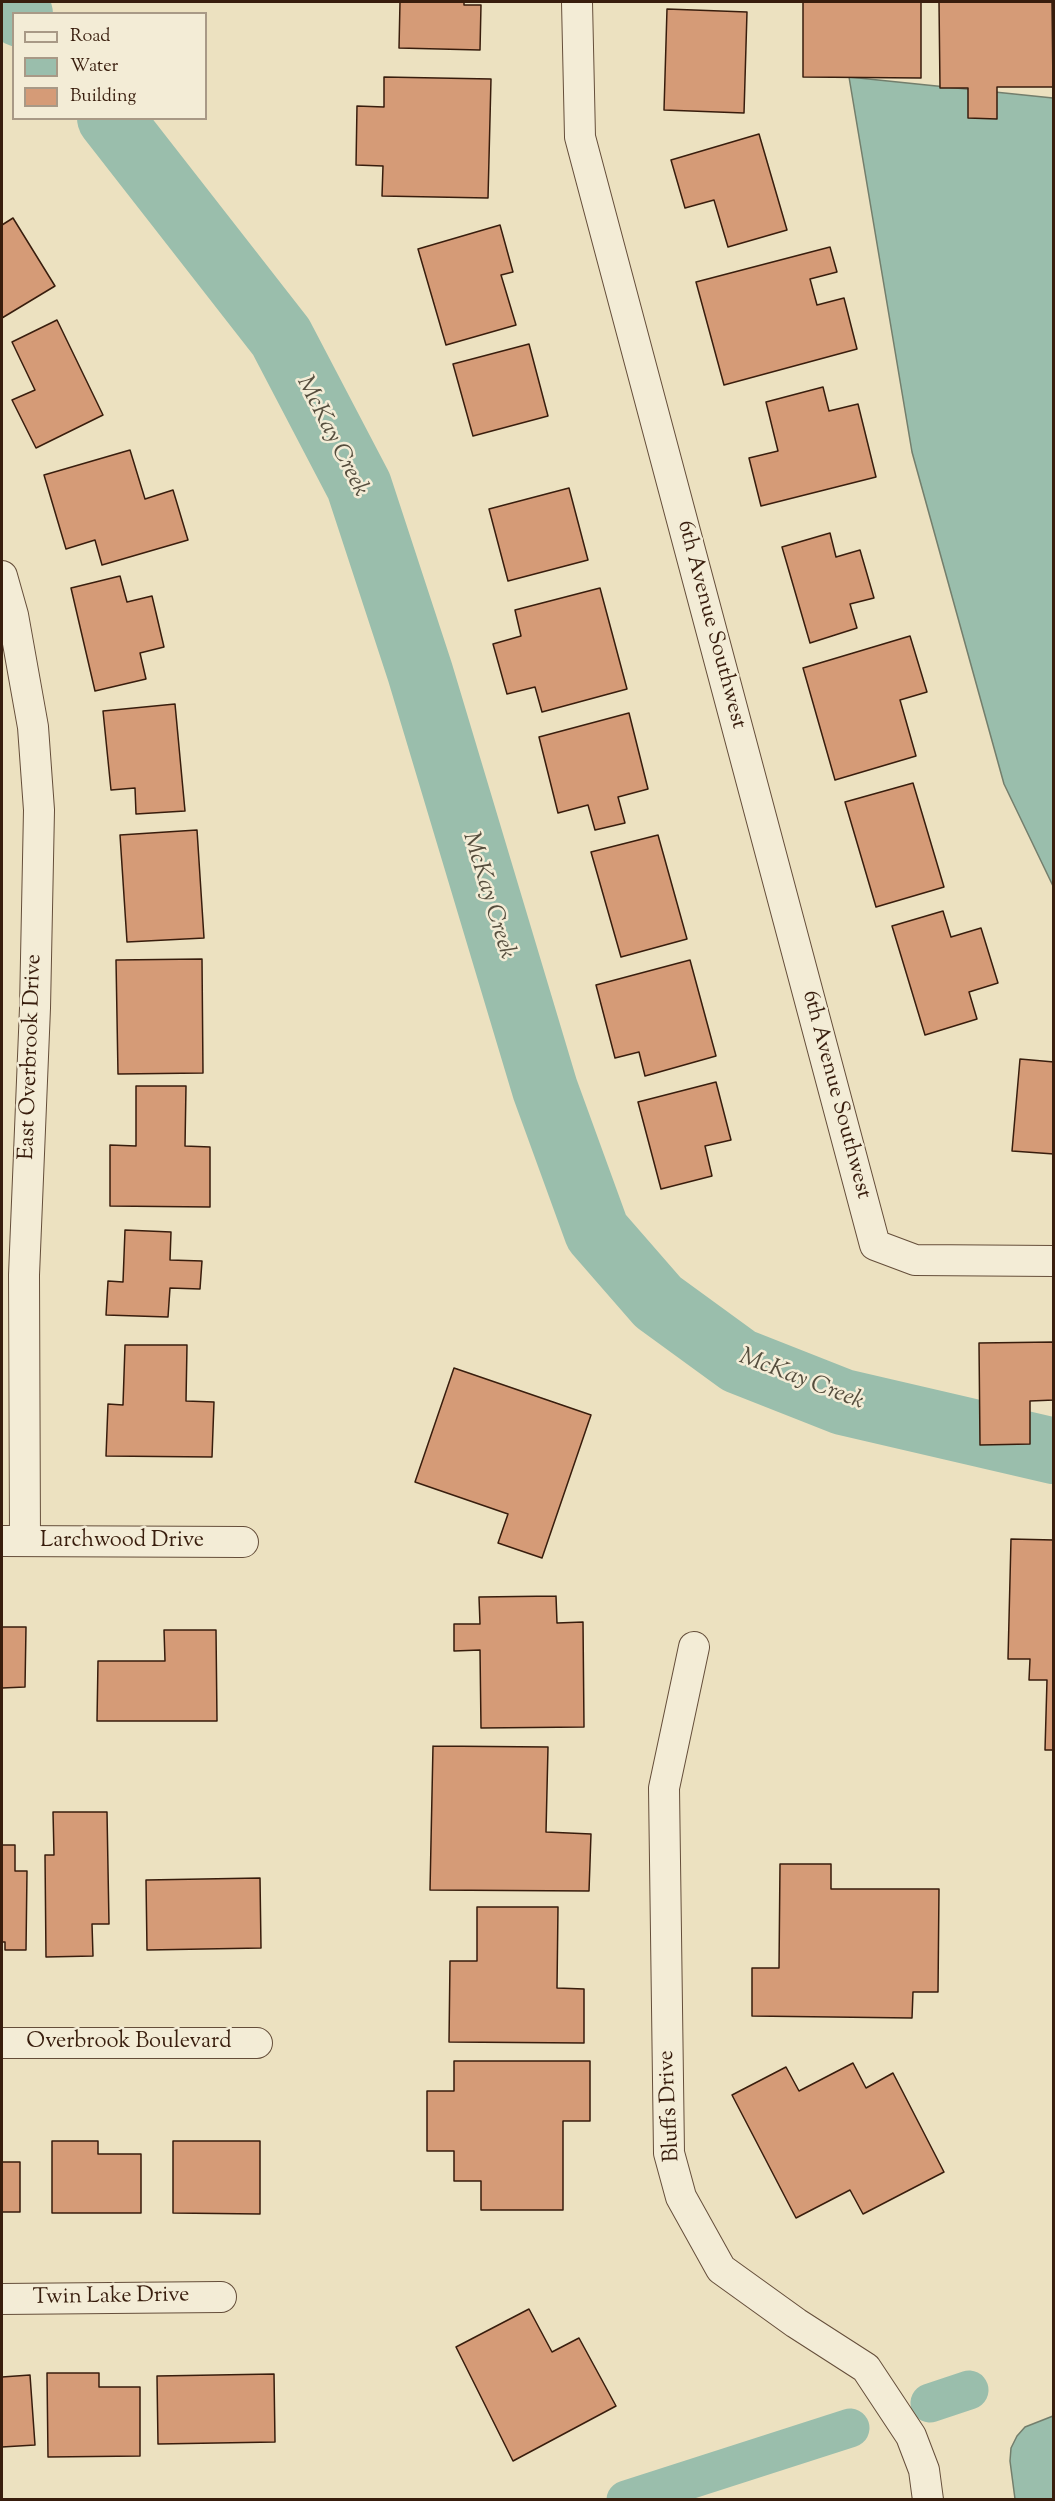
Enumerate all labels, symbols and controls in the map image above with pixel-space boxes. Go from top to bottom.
legend [12,12,207,120]
text: Road [70,24,110,50]
text: Water [70,54,118,80]
text: Building [70,84,136,110]
water label: McKay Creek [288,372,374,502]
street label: 6th Avenue Southwest [670,518,750,732]
water label: McKay Creek [454,829,520,963]
street label: East Overbrook Drive [15,954,49,1160]
street label: 6th Avenue Southwest [795,988,875,1202]
water label: McKay Creek [735,1344,867,1418]
street label: Larchwood Drive [40,1529,204,1555]
street label: Overbrook Boulevard [26,2030,232,2056]
street label: Bluffs Drive [655,2049,687,2163]
street label: Twin Lake Drive [32,2283,190,2313]

